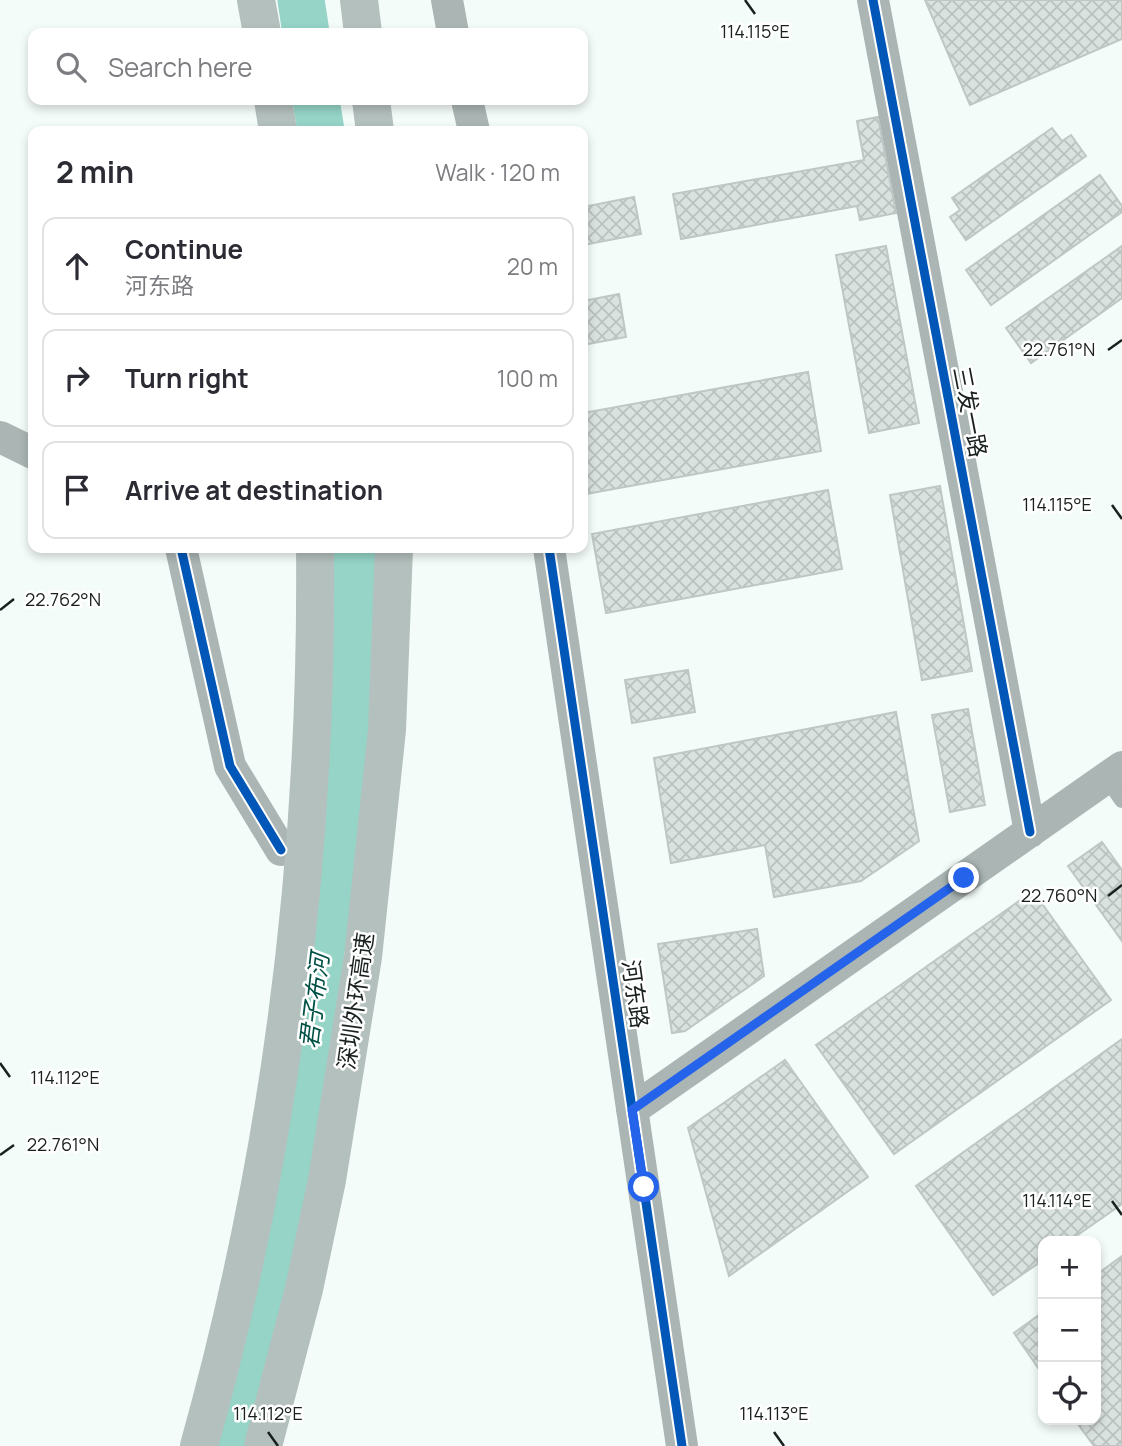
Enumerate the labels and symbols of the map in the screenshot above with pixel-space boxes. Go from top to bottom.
text: 114.115°E [720,19,790,43]
text: 22.761°N [1023,337,1095,361]
street label: 三发一路 [946,364,995,460]
text: 114.115°E [1022,492,1092,516]
text: 22.762°N [25,587,101,611]
route end [948,862,979,893]
text: 22.760°N [1021,883,1097,907]
street label: 深圳外环高速 [330,930,380,1071]
water label: 君子布河 [291,947,336,1050]
street label: 河东路 [615,957,657,1030]
text: 114.112°E [30,1065,100,1089]
text: 22.761°N [27,1132,99,1156]
route start [628,1171,659,1202]
text: 114.114°E [1022,1188,1092,1212]
text: 114.112°E [233,1401,303,1425]
text: 114.113°E [739,1401,809,1425]

